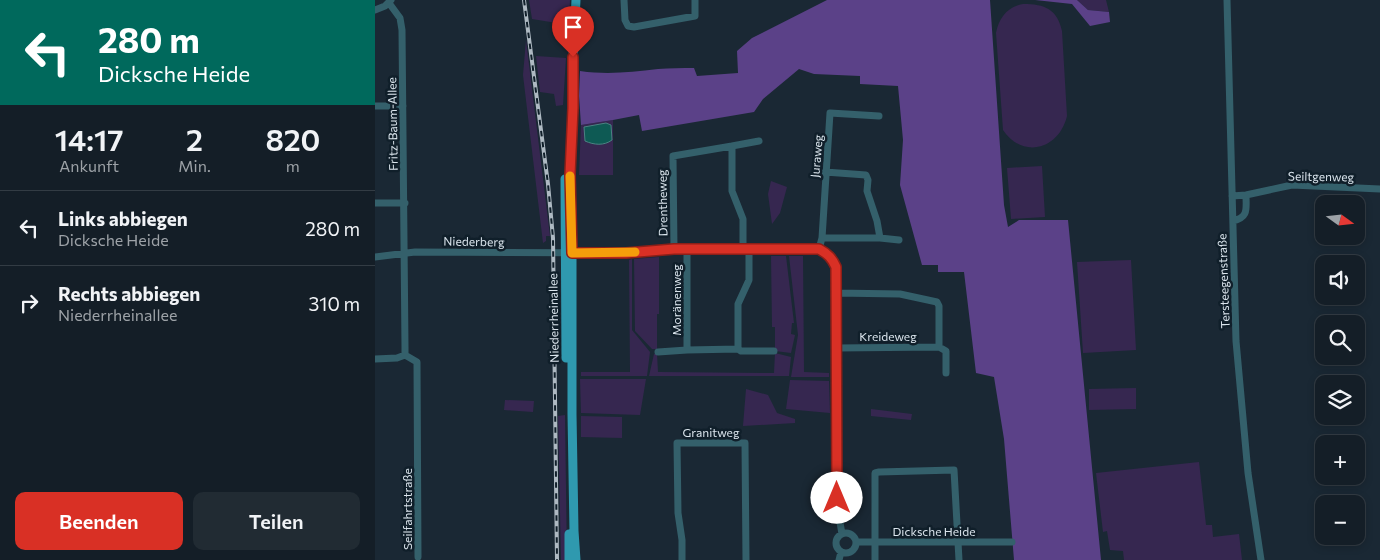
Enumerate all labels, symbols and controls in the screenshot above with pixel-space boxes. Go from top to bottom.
pin [552,6,594,57]
icon: arrive [559,13,587,41]
text: 280 m [98,17,200,60]
icon: left [15,20,80,85]
text: Dicksche Heide [98,60,250,87]
street label: Fritz-Baum-Allee [384,77,400,171]
text: 14:17 [55,120,124,157]
text: 2 [186,120,203,157]
text: 820 [265,120,320,157]
street label: Juraweg [807,133,826,178]
text: Ankunft [59,156,119,175]
text: Min. [178,156,211,175]
text: m [286,156,300,175]
street label: Seiltgenweg [1288,168,1355,184]
street label: Drentheweg [654,169,670,237]
north arrow [1315,195,1365,245]
map controls [1315,195,1365,545]
text: Links abbiegen [58,207,188,230]
icon: left [15,214,43,242]
text: 280 m [305,217,360,240]
text: Dicksche Heide [58,230,169,249]
street label: Niederberg [443,233,505,249]
street label: Tersteegenstraße [1214,233,1232,329]
button: sound [1315,255,1365,305]
street label: Moränenweg [669,264,683,336]
street label: Niederrheinallee [545,273,561,363]
text: Rechts abbiegen [58,282,200,305]
icon: right [15,289,43,317]
text: 310 m [308,292,360,315]
text: Niederrheinallee [58,305,177,324]
button: search [1315,315,1365,365]
street label: Kreideweg [859,329,917,343]
button: layers [1315,375,1365,425]
street label: Granitweg [683,425,740,439]
button: + [1315,435,1365,485]
street label: Seilfahrtstraße [400,468,414,550]
position arrow [810,471,862,523]
button: Beenden [15,492,183,550]
button: Teilen [193,492,360,550]
button: − [1315,495,1365,545]
street label: Dicksche Heide [893,524,975,538]

